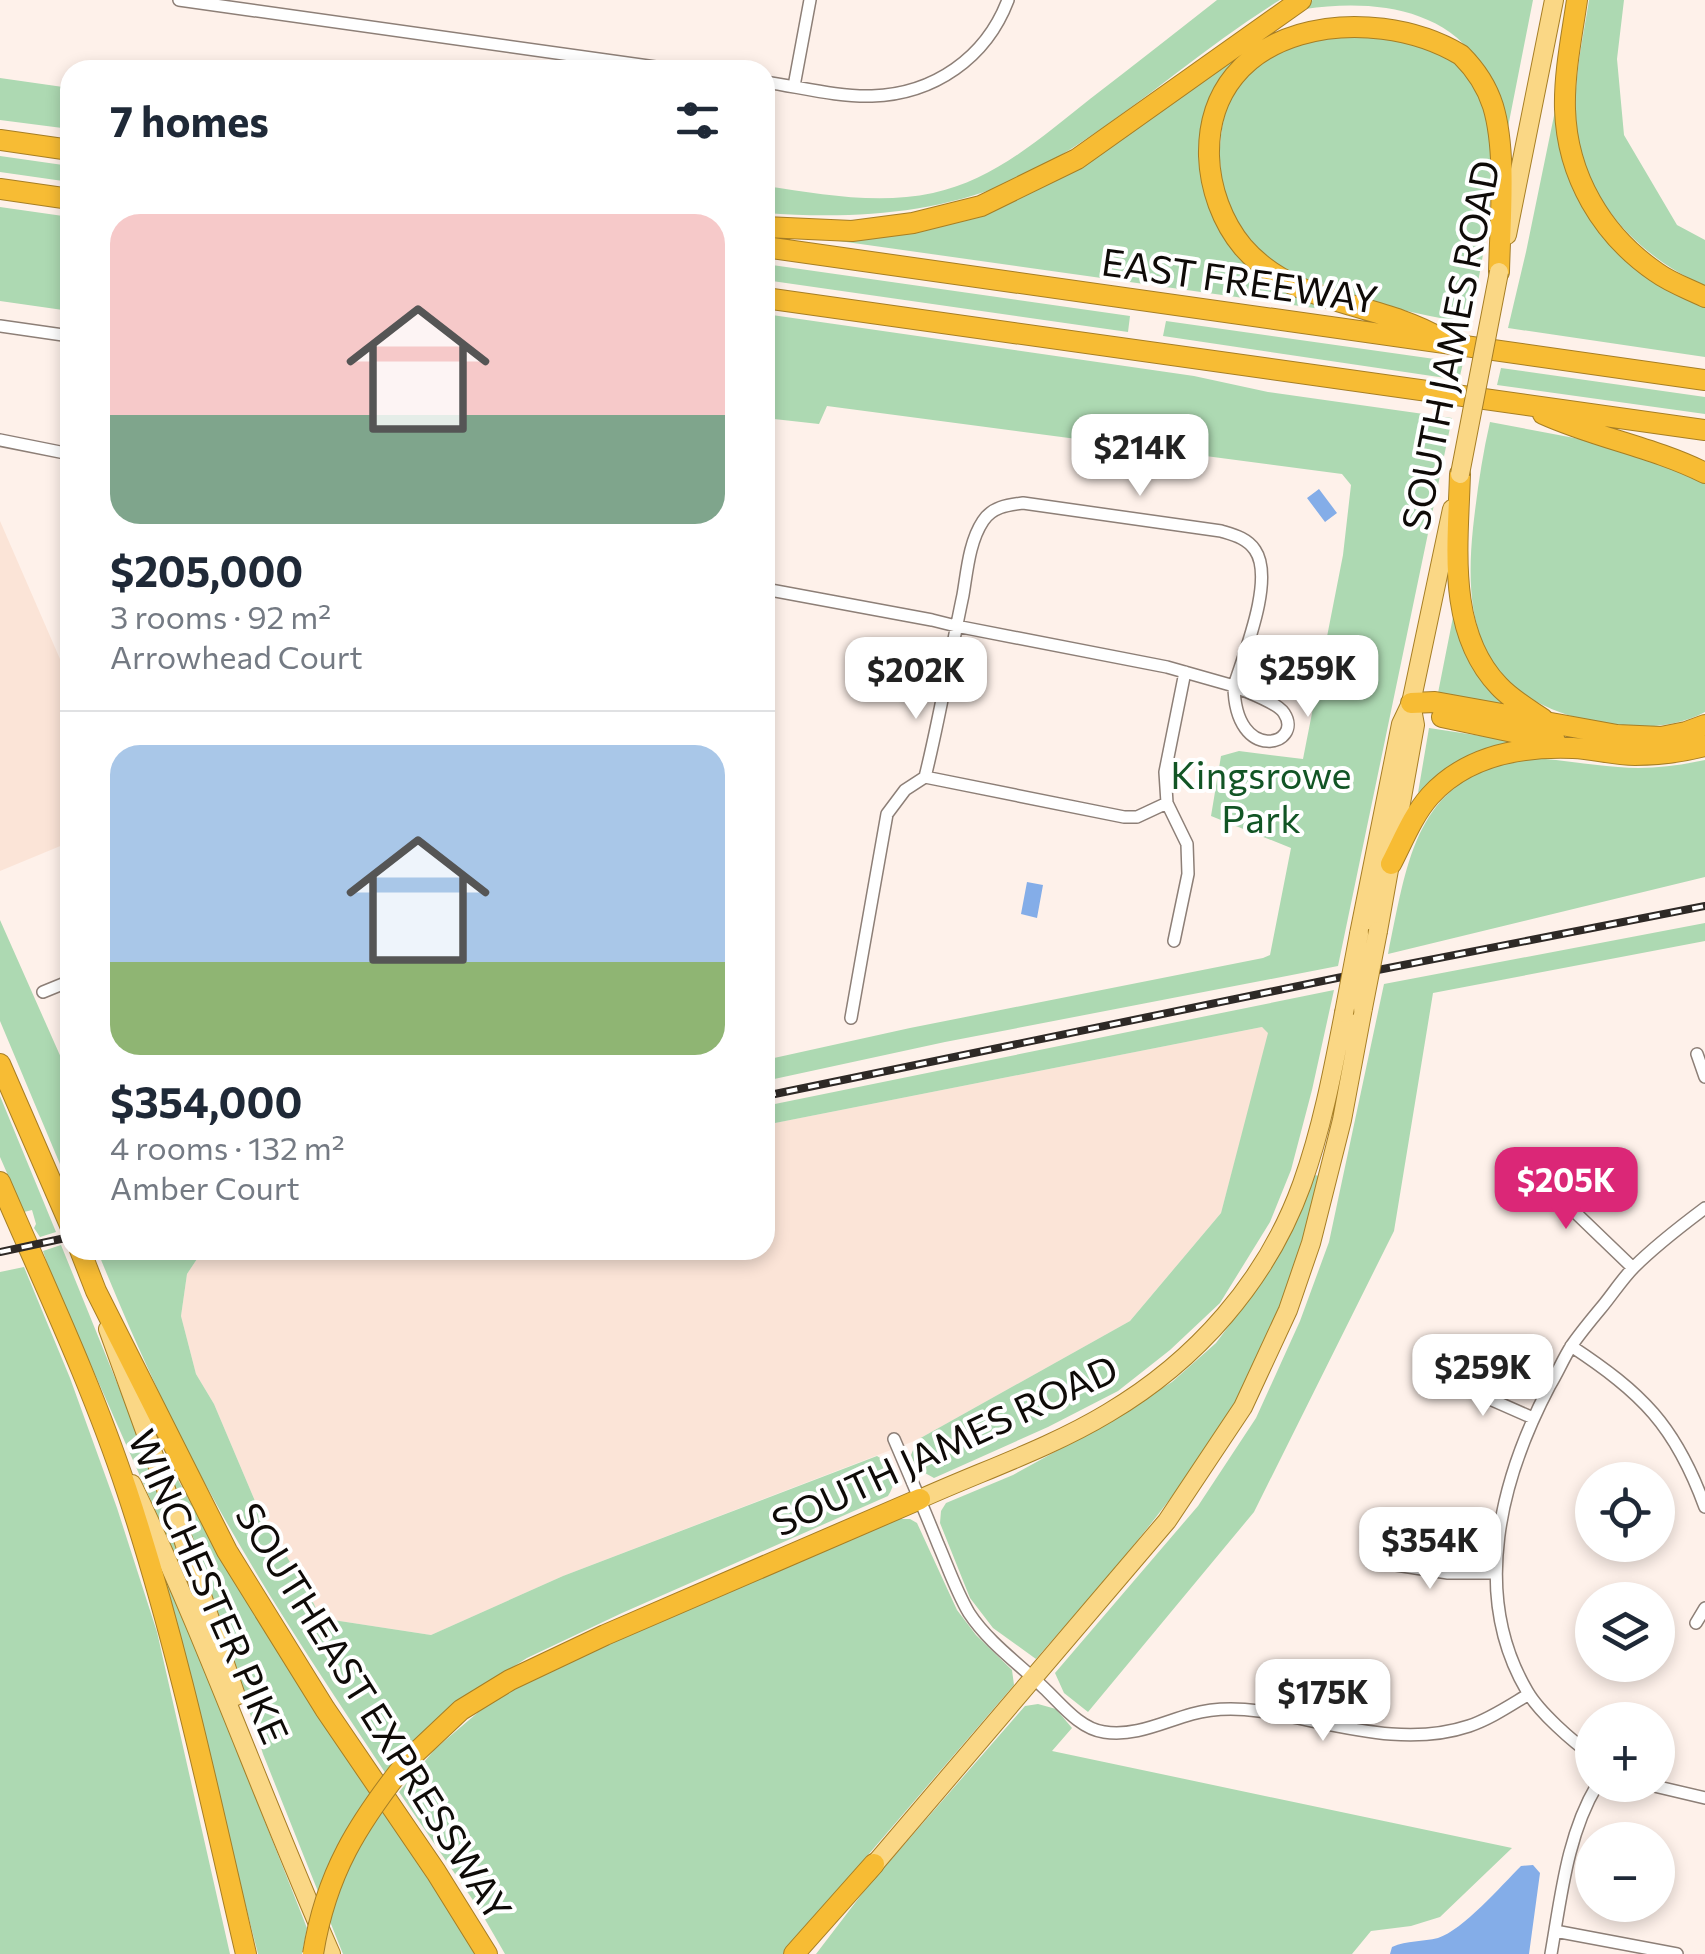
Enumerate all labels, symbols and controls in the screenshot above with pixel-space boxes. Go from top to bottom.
icon: filters [670,93,725,148]
text: 7 homes [110,94,269,146]
street label: SOUTH JAMES ROAD [1390,156,1508,534]
street label: EAST FREEWAY [1099,236,1381,322]
icon: home [328,279,508,459]
pin: $214K [1070,414,1210,499]
text: $214K [1093,426,1187,466]
text: $205,000 [110,544,303,596]
text: 3 rooms · 92 m² [110,596,331,636]
pin: $259K [1238,635,1378,720]
text: Arrowhead Court [110,636,363,676]
pin: $202K [846,637,986,722]
text: $259K [1259,647,1357,687]
text: $202K [867,649,965,689]
park label: Kingsrowe Park [1170,750,1352,841]
icon: home [328,810,508,990]
text: $354,000 [110,1075,302,1127]
text: 4 rooms · 132 m² [110,1127,345,1167]
pin: $205K [1496,1147,1636,1232]
text: $205K [1517,1159,1615,1199]
text: Amber Court [110,1167,300,1207]
pin: $259K [1413,1334,1553,1419]
street label: SOUTH JAMES ROAD [764,1343,1124,1545]
text: $259K [1434,1346,1532,1386]
street label: WINCHESTER PIKE [120,1422,300,1750]
map controls [1575,1462,1675,1922]
button: locate [1575,1462,1675,1562]
street label: SOUTHEAST EXPRESSWAY [227,1493,523,1929]
pin: $354K [1360,1507,1500,1592]
text: $354K [1381,1519,1479,1559]
button: layers [1575,1582,1675,1682]
pin: $175K [1253,1659,1393,1744]
text: $175K [1277,1671,1369,1711]
button: + [1575,1702,1675,1802]
button: − [1575,1822,1675,1922]

